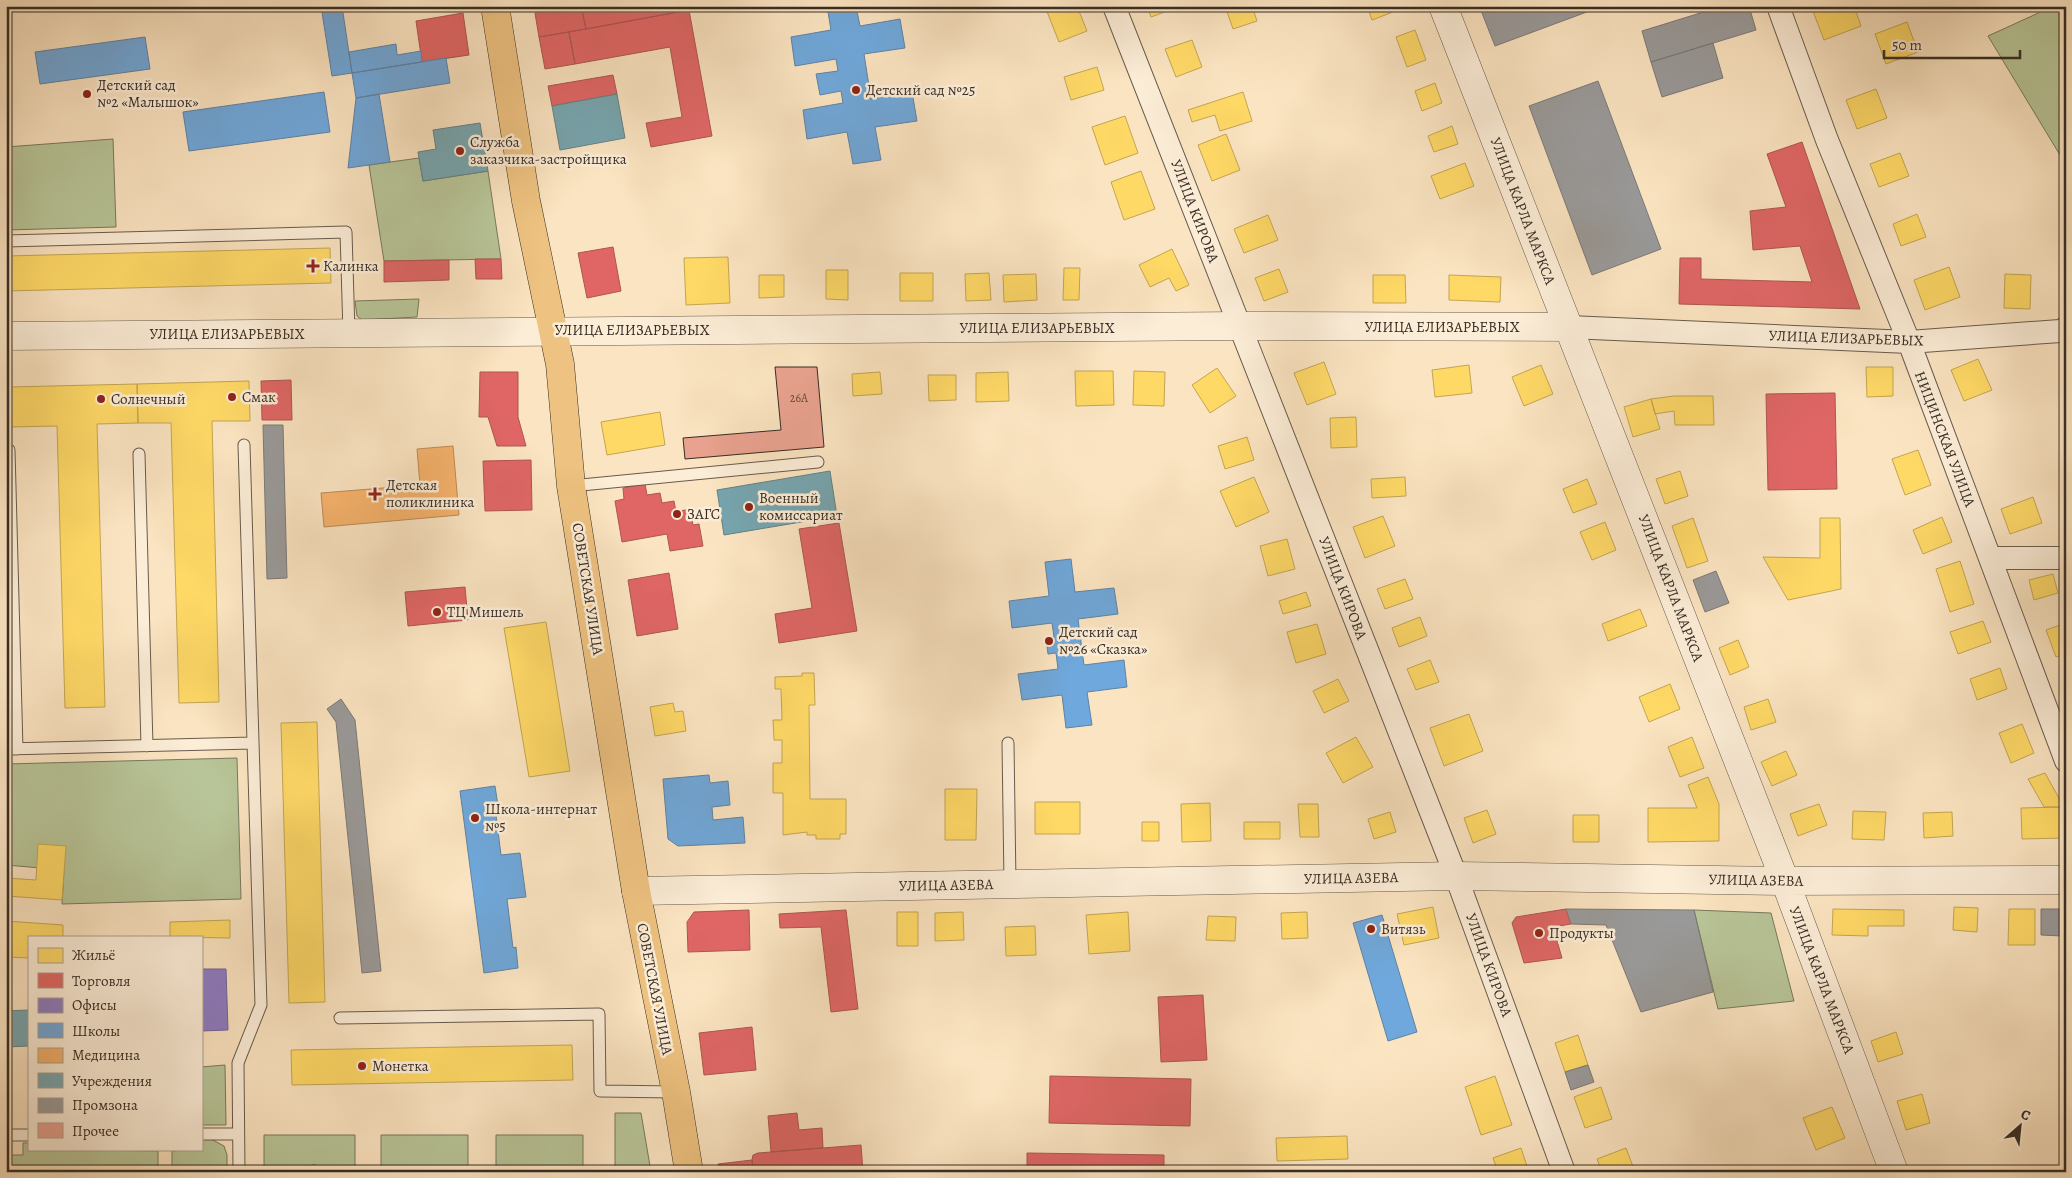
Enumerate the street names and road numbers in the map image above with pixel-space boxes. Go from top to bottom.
street label: УЛИЦА КАРЛА МАРКСА [1486,134,1560,288]
street label: УЛИЦА КИРОВА [1166,157,1224,266]
street label: УЛИЦА ЕЛИЗАРЬЕВЫХ [1365,317,1520,337]
street label: УЛИЦА ЕЛИЗАРЬЕВЫХ [960,318,1115,338]
street label: УЛИЦА ЕЛИЗАРЬЕВЫХ [555,320,710,340]
street label: УЛИЦА ЕЛИЗАРЬЕВЫХ [150,324,305,344]
street label: УЛИЦА ЕЛИЗАРЬЕВЫХ [1768,325,1924,351]
street label: НИЦИНСКАЯ УЛИЦА [1910,368,1980,510]
street label: УЛИЦА КАРЛА МАРКСА [1634,511,1708,665]
street label: СОВЕТСКАЯ УЛИЦА [568,521,608,657]
street label: УЛИЦА КИРОВА [1314,534,1372,643]
street label: УЛИЦА АЗЕВА [1303,867,1399,889]
street label: УЛИЦА АЗЕВА [1708,869,1804,891]
street label: УЛИЦА АЗЕВА [898,874,994,896]
street label: УЛИЦА КАРЛА МАРКСА [1785,903,1859,1057]
street label: УЛИЦА КИРОВА [1461,910,1517,1020]
street label: СОВЕТСКАЯ УЛИЦА [632,922,678,1057]

